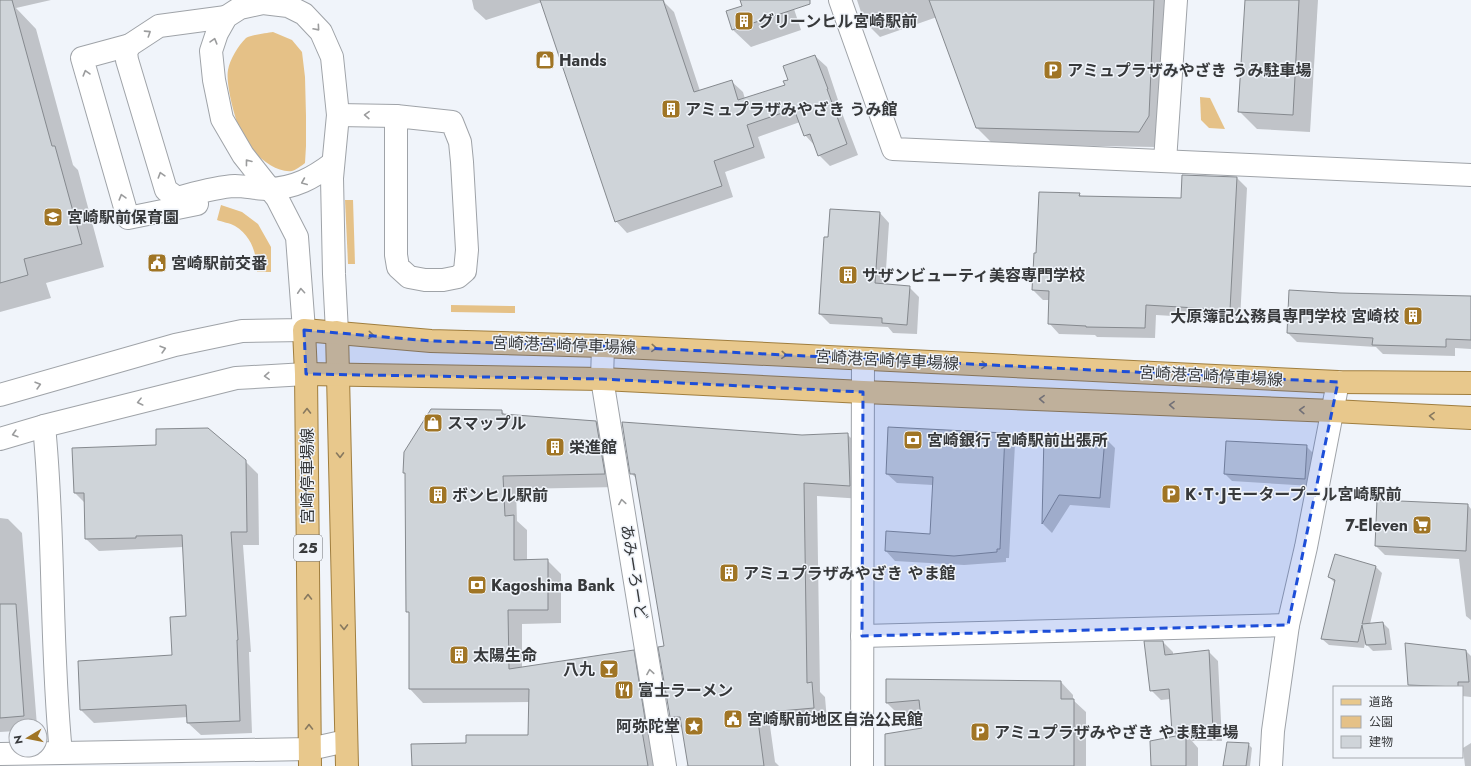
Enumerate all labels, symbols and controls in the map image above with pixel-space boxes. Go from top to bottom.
building icon: グリーンヒル宮崎駅前 [733,10,755,32]
place label: グリーンヒル宮崎駅前 [758,10,917,33]
one-way arrow [313,24,320,31]
one-way arrow [144,30,151,38]
one-way arrow [209,38,218,45]
shop icon: Hands [534,49,556,71]
place label: Hands [559,49,607,72]
parking icon: アミュプラザみやざき うみ駐車場 [1042,59,1064,81]
place label: アミュプラザみやざき うみ駐車場 [1067,59,1311,82]
one-way arrow [82,69,91,76]
building icon: アミュプラザみやざき うみ館 [660,98,682,120]
place label: アミュプラザみやざき うみ館 [685,98,897,121]
one-way arrow [364,111,370,120]
one-way arrow [246,160,253,167]
one-way arrow [157,171,166,178]
one-way arrow [300,177,307,185]
one-way arrow [118,194,127,201]
school or university icon: 宮崎駅前保育園 [42,206,64,228]
place label: 宮崎駅前保育園 [67,206,179,229]
public building icon: 宮崎駅前交番 [146,252,168,274]
place label: 宮崎駅前交番 [171,252,267,275]
building icon: サザンビューティ美容専門学校 [837,264,859,286]
place label: サザンビューティ美容専門学校 [862,264,1085,287]
one-way arrow [297,288,306,294]
place label: 大原簿記公務員専門学校 宮崎校 [1170,305,1399,328]
building icon: 大原簿記公務員専門学校 宮崎校 [1402,305,1424,327]
one-way arrow [368,331,374,340]
street label: 宮崎港宮崎停車場線 [492,331,636,359]
one-way arrow [651,344,657,353]
one-way arrow [159,345,166,354]
street label: 宮崎港宮崎停車場線 [814,345,960,375]
one-way arrow [781,351,787,360]
one-way arrow [981,361,987,369]
street label: 宮崎港宮崎停車場線 [1138,361,1284,391]
one-way arrow [264,372,271,381]
one-way arrow [34,381,41,389]
one-way arrow [1039,395,1045,404]
one-way arrow [137,397,144,406]
one-way arrow [1169,400,1175,409]
one-way arrow [1299,406,1305,414]
one-way arrow [303,408,311,414]
shop icon: スマップル [422,412,444,434]
place label: スマップル [447,412,527,435]
one-way arrow [1429,412,1435,421]
street label: 宮崎停車場線 [296,428,319,524]
one-way arrow [11,429,18,438]
bank icon: 宮崎銀行 宮崎駅前出張所 [902,429,924,451]
place label: 宮崎銀行 宮崎駅前出張所 [927,429,1108,452]
building icon: 栄進館 [544,436,566,458]
place label: 栄進館 [569,436,617,459]
one-way arrow [336,452,345,458]
parking icon: K･T･Jモータープール宮崎駅前 [1160,483,1182,505]
place label: K･T･Jモータープール宮崎駅前 [1185,483,1401,506]
building icon: ボンヒル駅前 [427,484,449,506]
place label: ボンヒル駅前 [452,484,548,507]
one-way arrow [618,499,627,505]
place label: 7-Eleven [1345,514,1408,537]
supermarket icon: 7-Eleven [1411,514,1433,536]
street label: あみーろーど [615,523,653,621]
road number: 25 [294,535,322,561]
building icon: アミュプラザみやざき やま館 [718,562,740,584]
place label: アミュプラザみやざき やま館 [743,562,955,585]
bank icon: Kagoshima Bank [466,574,488,596]
place label: Kagoshima Bank [491,574,616,597]
one-way arrow [304,594,312,600]
one-way arrow [340,624,348,630]
building icon: 太陽生命 [448,644,470,666]
place label: 太陽生命 [473,644,537,667]
place label: 八九 [563,658,595,681]
bar icon: 八九 [598,658,620,680]
one-way arrow [646,669,655,675]
restaurant icon: 富士ラーメン [613,679,635,701]
place label: 富士ラーメン [638,679,733,702]
legend [1333,686,1463,758]
text: 道路 [1369,693,1393,711]
public building icon: 宮崎駅前地区自治公民館 [722,708,744,730]
place label: 宮崎駅前地区自治公民館 [747,708,923,731]
text: 公園 [1369,713,1393,731]
place label: 阿弥陀堂 [616,715,680,738]
place icon: 阿弥陀堂 [683,715,705,737]
north arrow [8,718,48,758]
parking icon: アミュプラザみやざき やま駐車場 [969,721,991,743]
place label: アミュプラザみやざき やま駐車場 [994,721,1238,744]
one-way arrow [305,724,314,730]
text: 建物 [1369,733,1393,751]
text: N [10,734,27,745]

